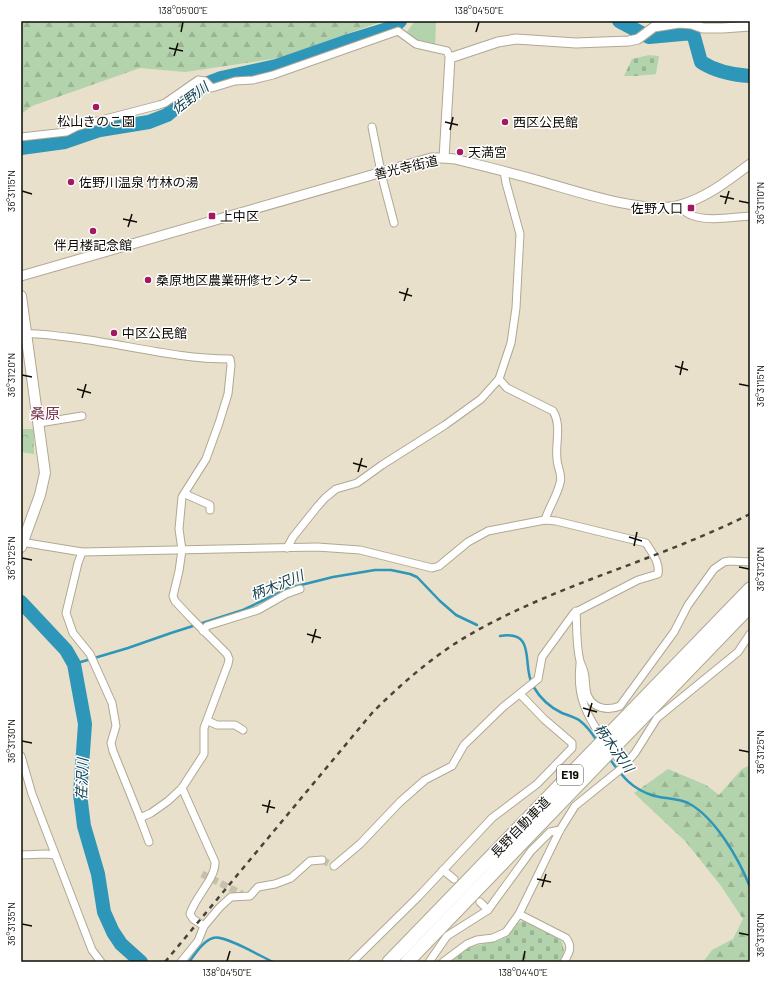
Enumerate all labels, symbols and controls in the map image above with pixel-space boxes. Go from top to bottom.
text: 138°05'00"E [158,4,208,16]
text: 138°04'50"E [454,4,504,16]
water label: 佐野川 [168,77,213,117]
marker: 松山きのこ園 [91,102,101,112]
place label: 松山きのこ園 [57,113,135,129]
place label: 西区公民館 [513,114,578,130]
marker: 西区公民館 [500,117,510,127]
place label: 天満宮 [468,144,507,160]
marker: 天満宮 [455,147,465,157]
street label: 善光寺街道 [373,152,439,182]
text: 36°31'15"N [5,170,17,212]
place label: 佐野川温泉 竹林の湯 [79,174,199,190]
marker: 佐野川温泉 竹林の湯 [66,177,76,187]
text: 36°31'10"N [754,182,766,224]
place label: 佐野入口 [631,200,683,216]
marker: 佐野入口 [686,203,696,213]
place label: 上中区 [220,208,259,224]
marker: 上中区 [207,211,217,221]
marker: 伴月楼記念館 [88,226,98,236]
place label: 伴月楼記念館 [54,237,132,253]
place label: 桑原地区農業研修センター [156,272,312,288]
marker: 桑原地区農業研修センター [143,275,153,285]
place label: 中区公民館 [122,325,187,341]
marker: 中区公民館 [109,328,119,338]
text: 36°31'20"N [5,353,17,397]
text: 36°31'15"N [754,365,766,407]
district label: 桑原 [30,404,60,422]
text: 36°31'25"N [5,536,17,580]
text: 36°31'20"N [754,547,766,591]
water label: 柄木沢川 [248,565,308,603]
text: 36°31'30"N [5,719,17,763]
water label: 柄木沢川 [591,720,639,777]
text: 36°31'25"N [754,730,766,774]
water label: 荏沢川 [72,756,91,800]
road number: E19 [557,765,583,785]
street label: 長野自動車道 [487,793,553,861]
text: 36°31'35"N [5,902,17,946]
text: 36°31'30"N [754,913,766,957]
text: 138°04'50"E [202,966,252,978]
text: 138°04'40"E [498,966,548,978]

